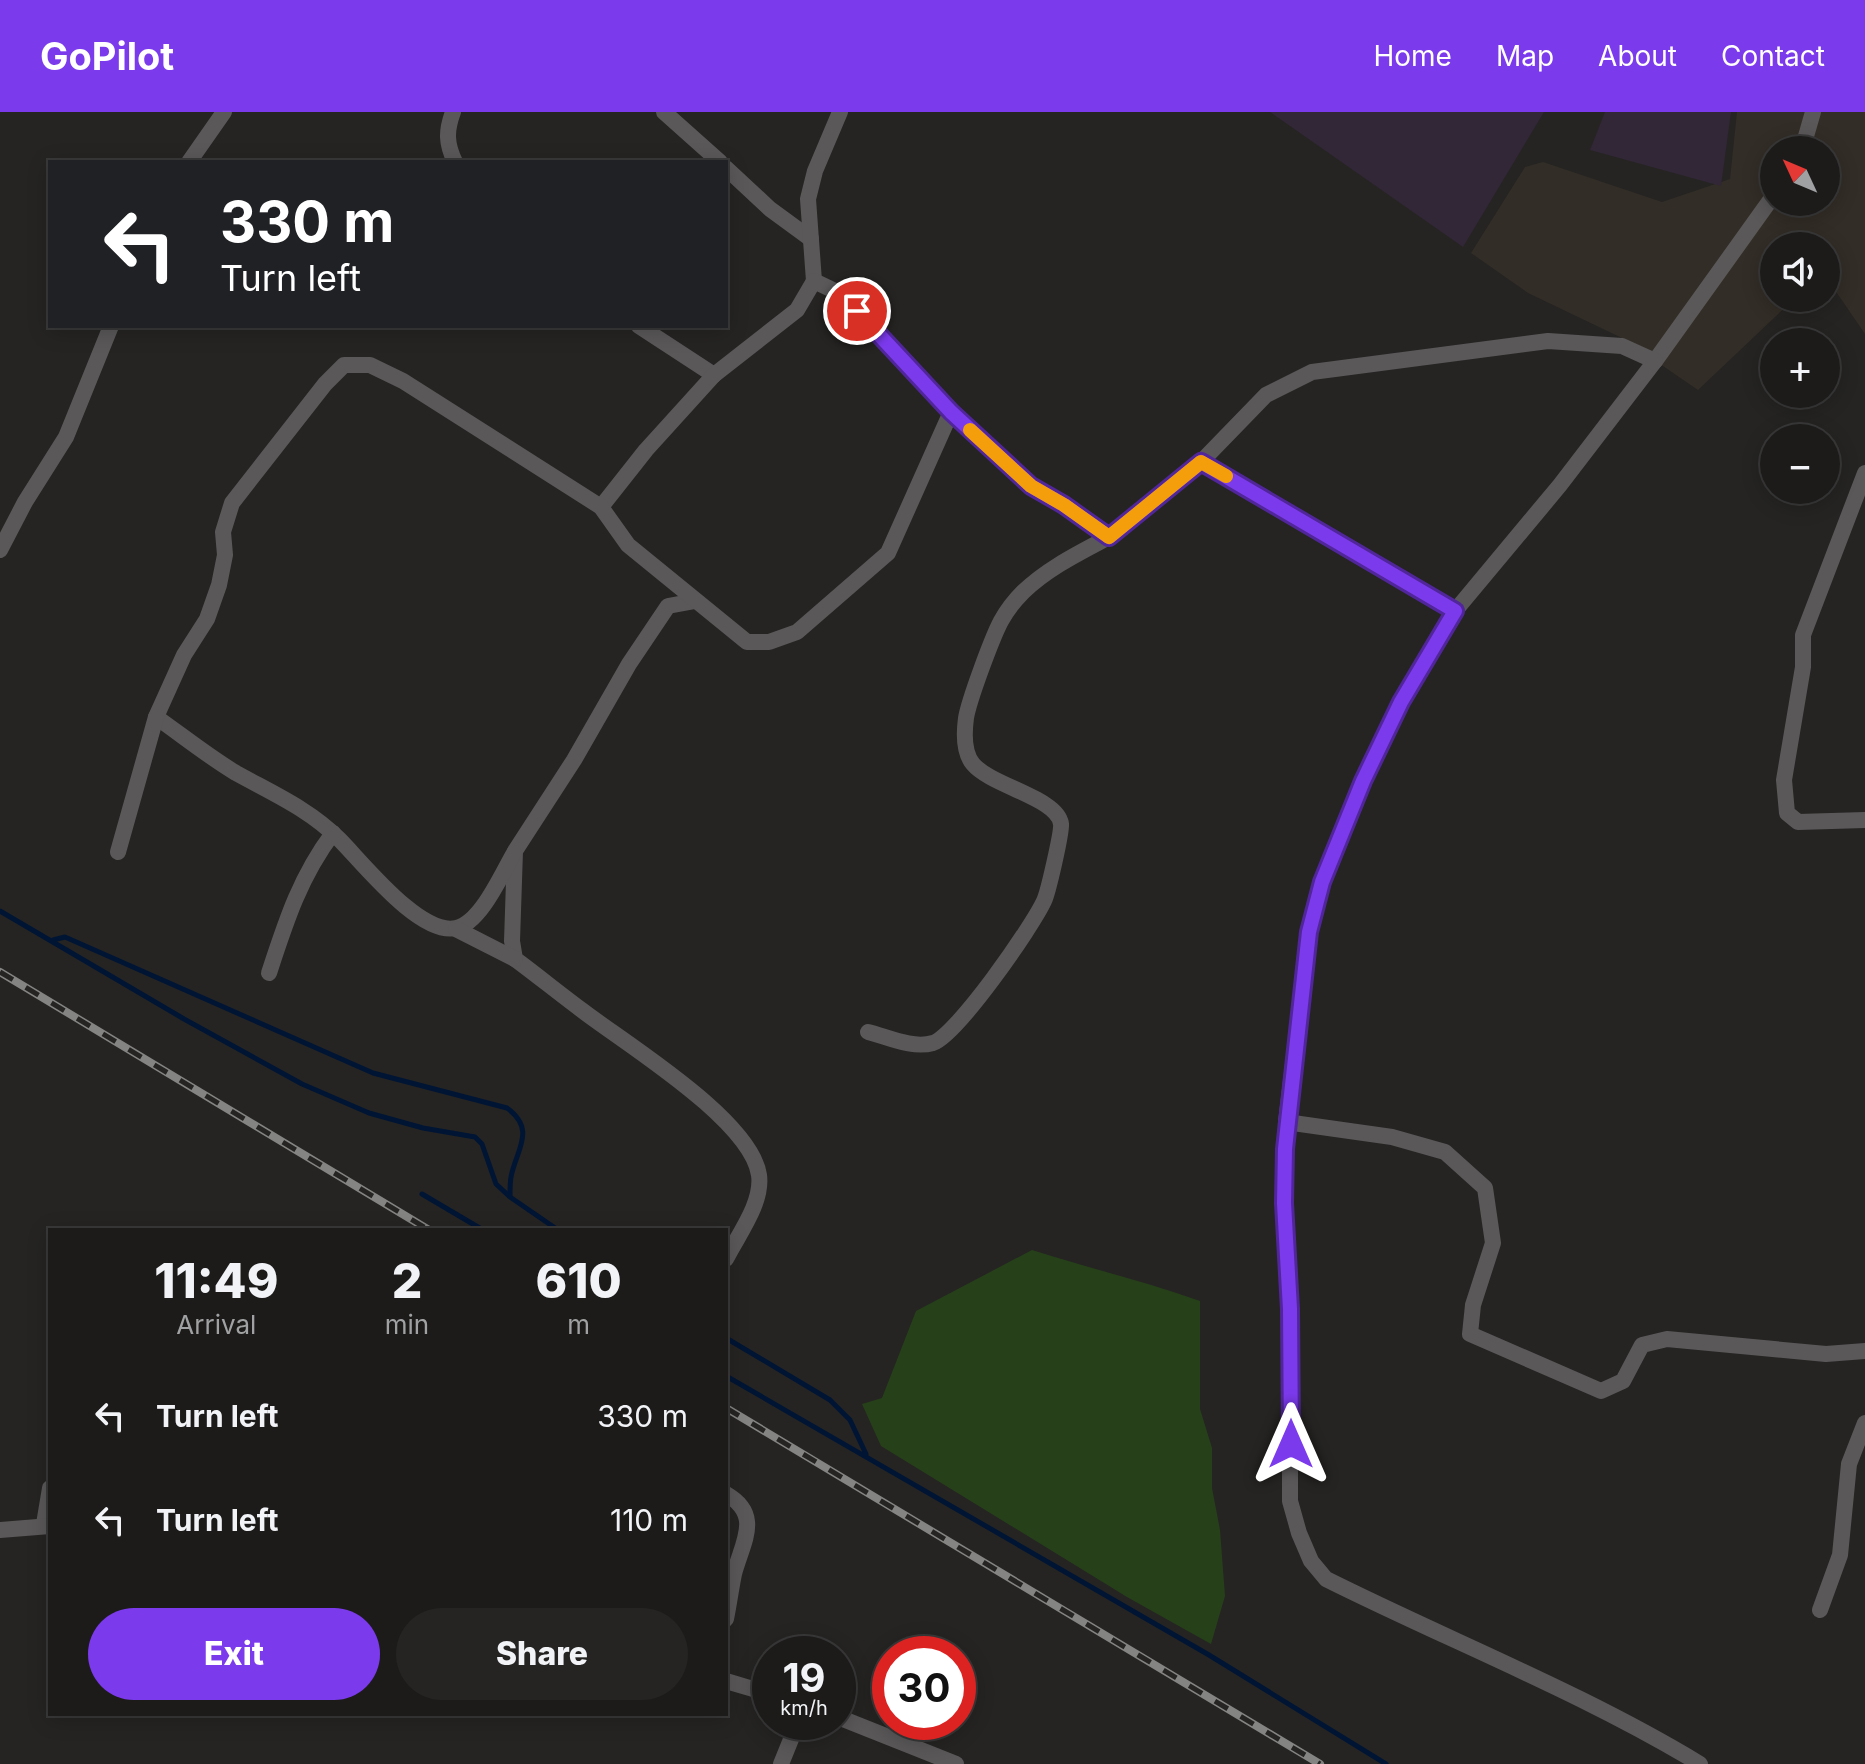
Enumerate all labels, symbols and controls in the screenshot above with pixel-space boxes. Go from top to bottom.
text: GoPilot [40,33,174,79]
text: Home [1373,39,1452,73]
text: Map [1496,39,1554,73]
text: About [1598,39,1677,73]
text: Contact [1721,39,1825,73]
north arrow [1760,136,1840,216]
map controls [1760,136,1840,504]
text: 330 m [220,188,394,256]
icon: left [88,192,192,296]
button: sound [1760,232,1840,312]
text: Turn left [220,256,361,300]
pin [823,277,891,345]
icon: arrive [835,289,879,333]
button: + [1760,328,1840,408]
button: − [1760,424,1840,504]
text: 11:49 [154,1251,278,1310]
text: 2 [392,1251,422,1310]
text: 610 [535,1251,622,1310]
text: Arrival [176,1309,256,1340]
text: min [385,1309,429,1340]
text: m [567,1309,590,1340]
icon: left [88,1394,132,1438]
text: Turn left [156,1398,278,1434]
text: 330 m [597,1398,688,1434]
position arrow [1249,1402,1333,1486]
icon: left [88,1498,132,1542]
text: Turn left [156,1502,278,1538]
text: 110 m [610,1502,688,1538]
button: Exit [88,1608,380,1700]
button: Share [396,1608,688,1700]
speed limit sign: 30 [872,1636,976,1740]
text: 19 [782,1653,826,1702]
text: km/h [780,1696,828,1720]

